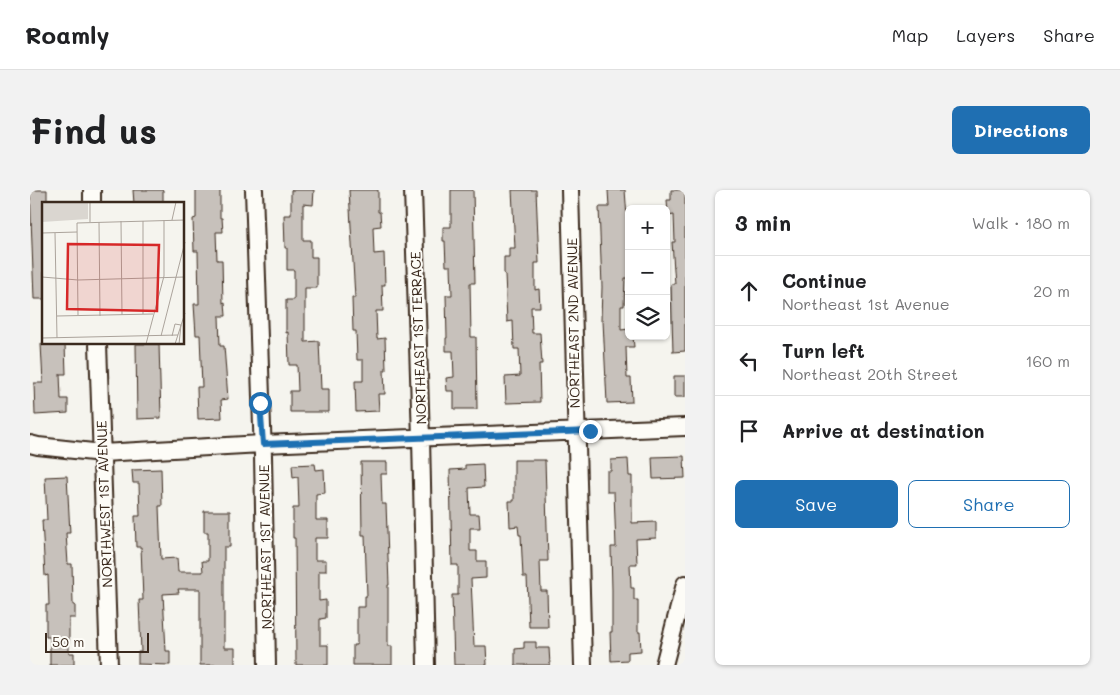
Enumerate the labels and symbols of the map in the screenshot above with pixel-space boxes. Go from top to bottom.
inset map [42,202,185,345]
street label: NORTHEAST 2ND AVENUE [562,238,584,408]
street label: NORTHEAST 1ST TERRACE [405,251,431,425]
route start [249,392,272,415]
street label: NORTHWEST 1ST AVENUE [92,420,116,588]
route end [579,420,602,443]
street label: NORTHEAST 1ST AVENUE [254,464,276,630]
scale bar [45,630,149,653]

